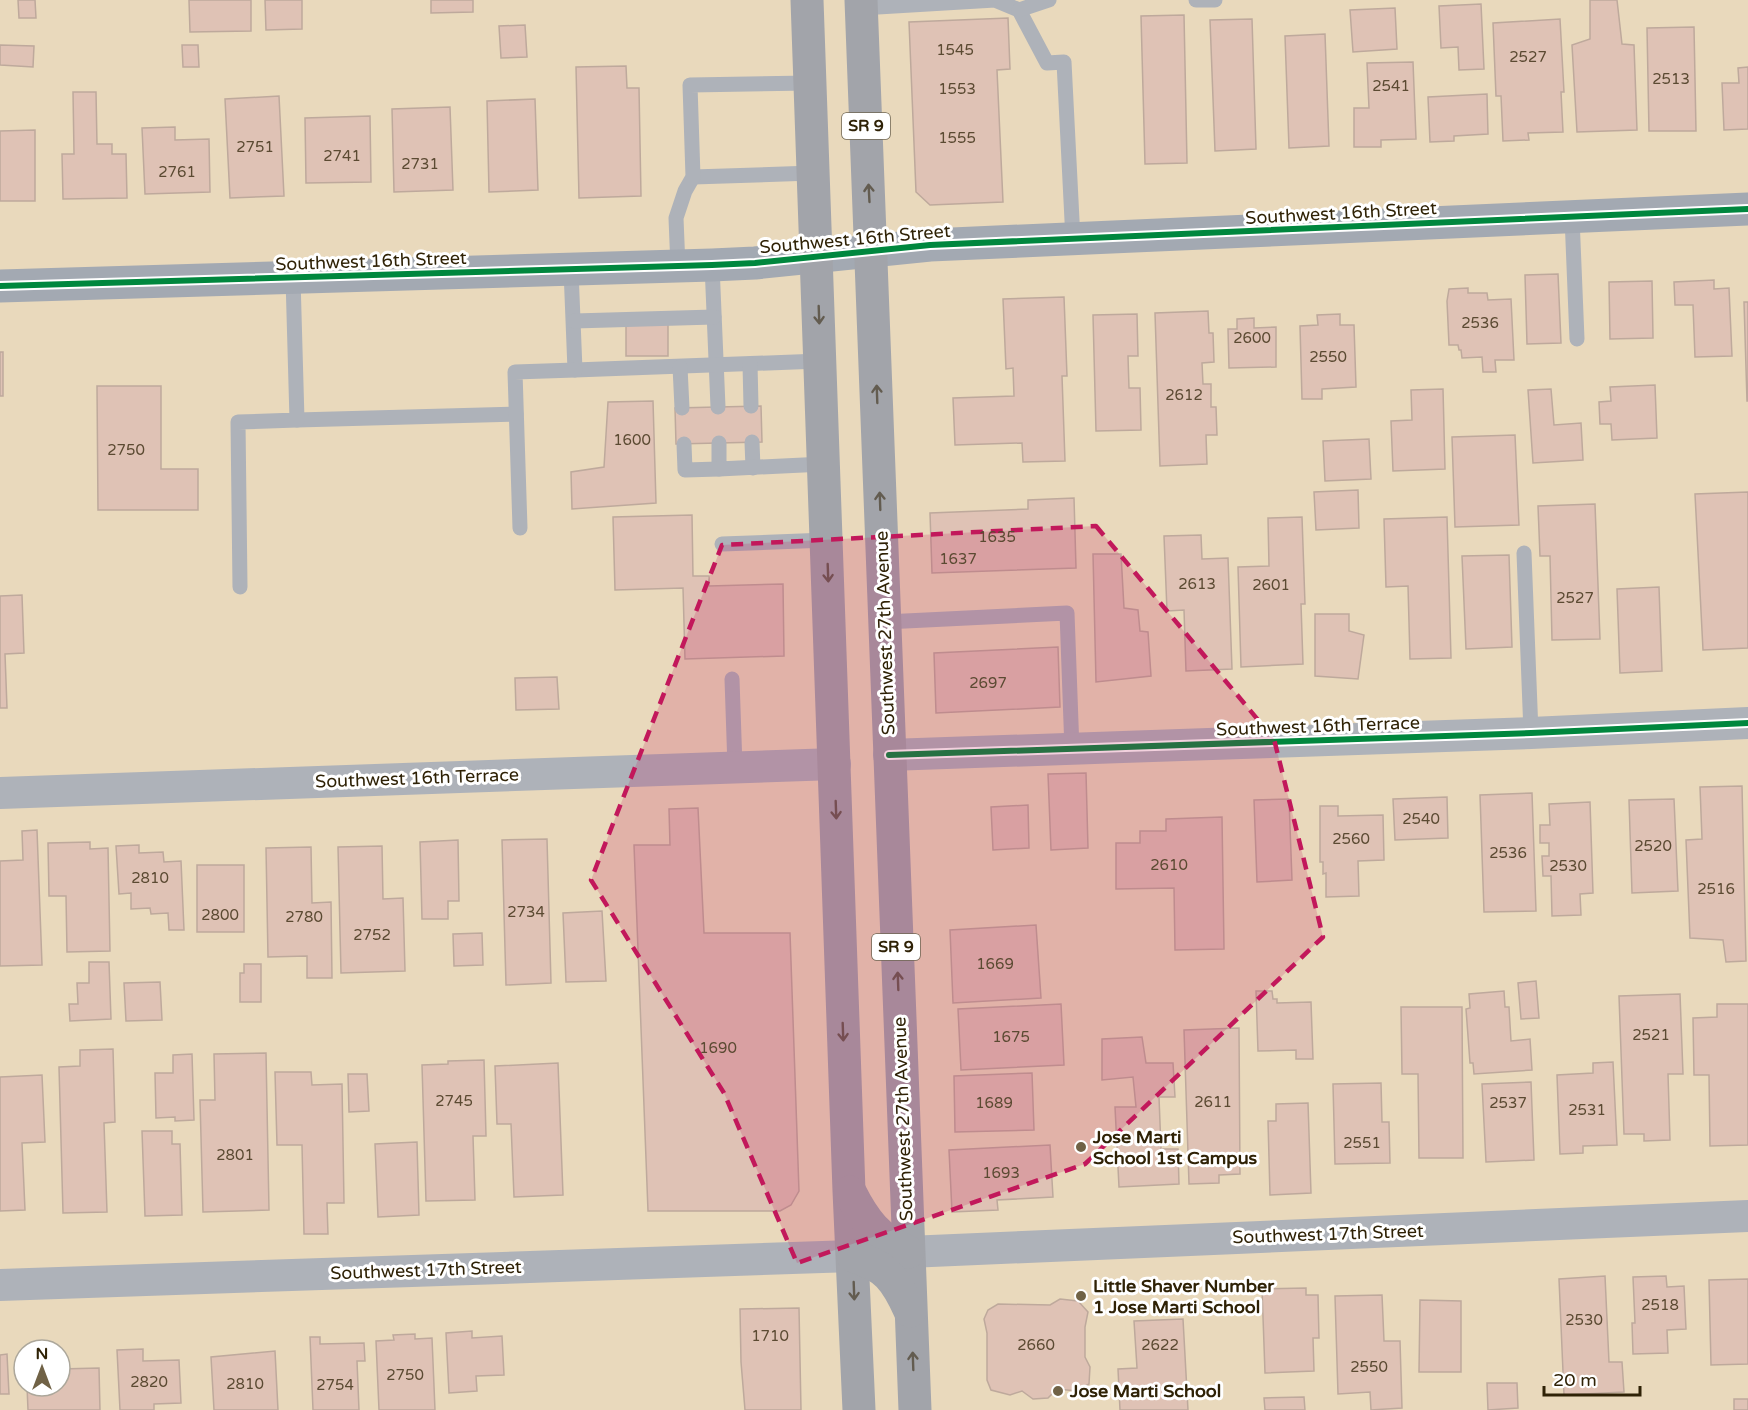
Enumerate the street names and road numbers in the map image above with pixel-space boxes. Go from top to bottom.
road number: SR 9 [842,113,890,139]
street label: Southwest 16th Street [1245,197,1437,229]
street label: Southwest 16th Street [759,220,952,258]
street label: Southwest 16th Street [275,247,467,275]
street label: Southwest 27th Avenue [870,530,900,736]
street label: Southwest 16th Terrace [1216,711,1420,741]
street label: Southwest 16th Terrace [315,763,519,793]
road number: SR 9 [872,934,920,960]
street label: Southwest 27th Avenue [888,1016,918,1222]
street label: Southwest 17th Street [1232,1220,1424,1248]
street label: Southwest 17th Street [330,1256,522,1284]

